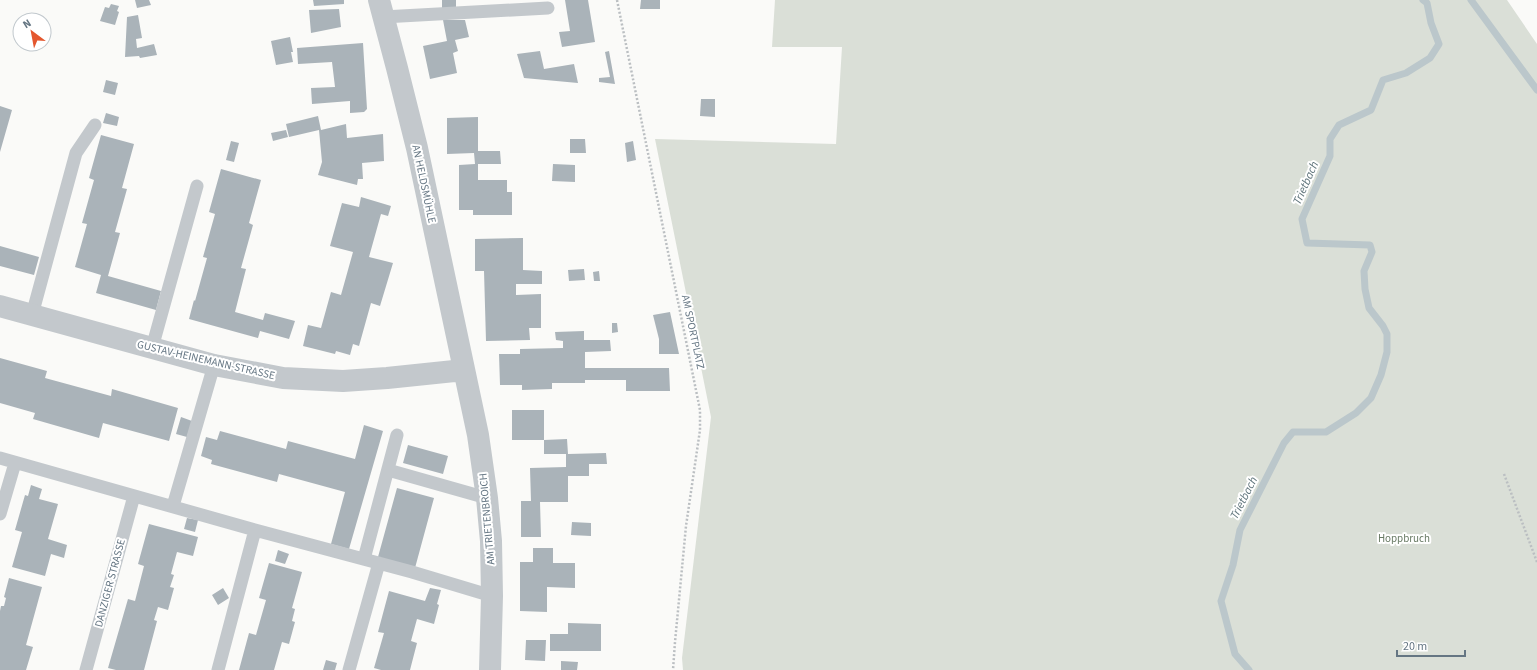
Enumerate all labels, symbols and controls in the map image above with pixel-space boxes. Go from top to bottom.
north arrow [12,12,52,52]
text: N [20,16,34,32]
street label: AN HELDSMÜHLE [408,143,440,225]
water label: Trietbach [1289,159,1323,207]
street label: AM SPORTPLATZ [678,293,708,371]
street label: GUSTAV-HEINEMANN-STRASSE [136,337,277,383]
street label: AM TRIETENBROICH [476,472,498,566]
water label: Trietbach [1226,474,1262,522]
park label: Hoppbruch [1378,531,1430,546]
street label: DANZIGER STRASSE [91,537,129,629]
scale bar [1397,632,1465,658]
text: 20 m [1403,638,1427,655]

